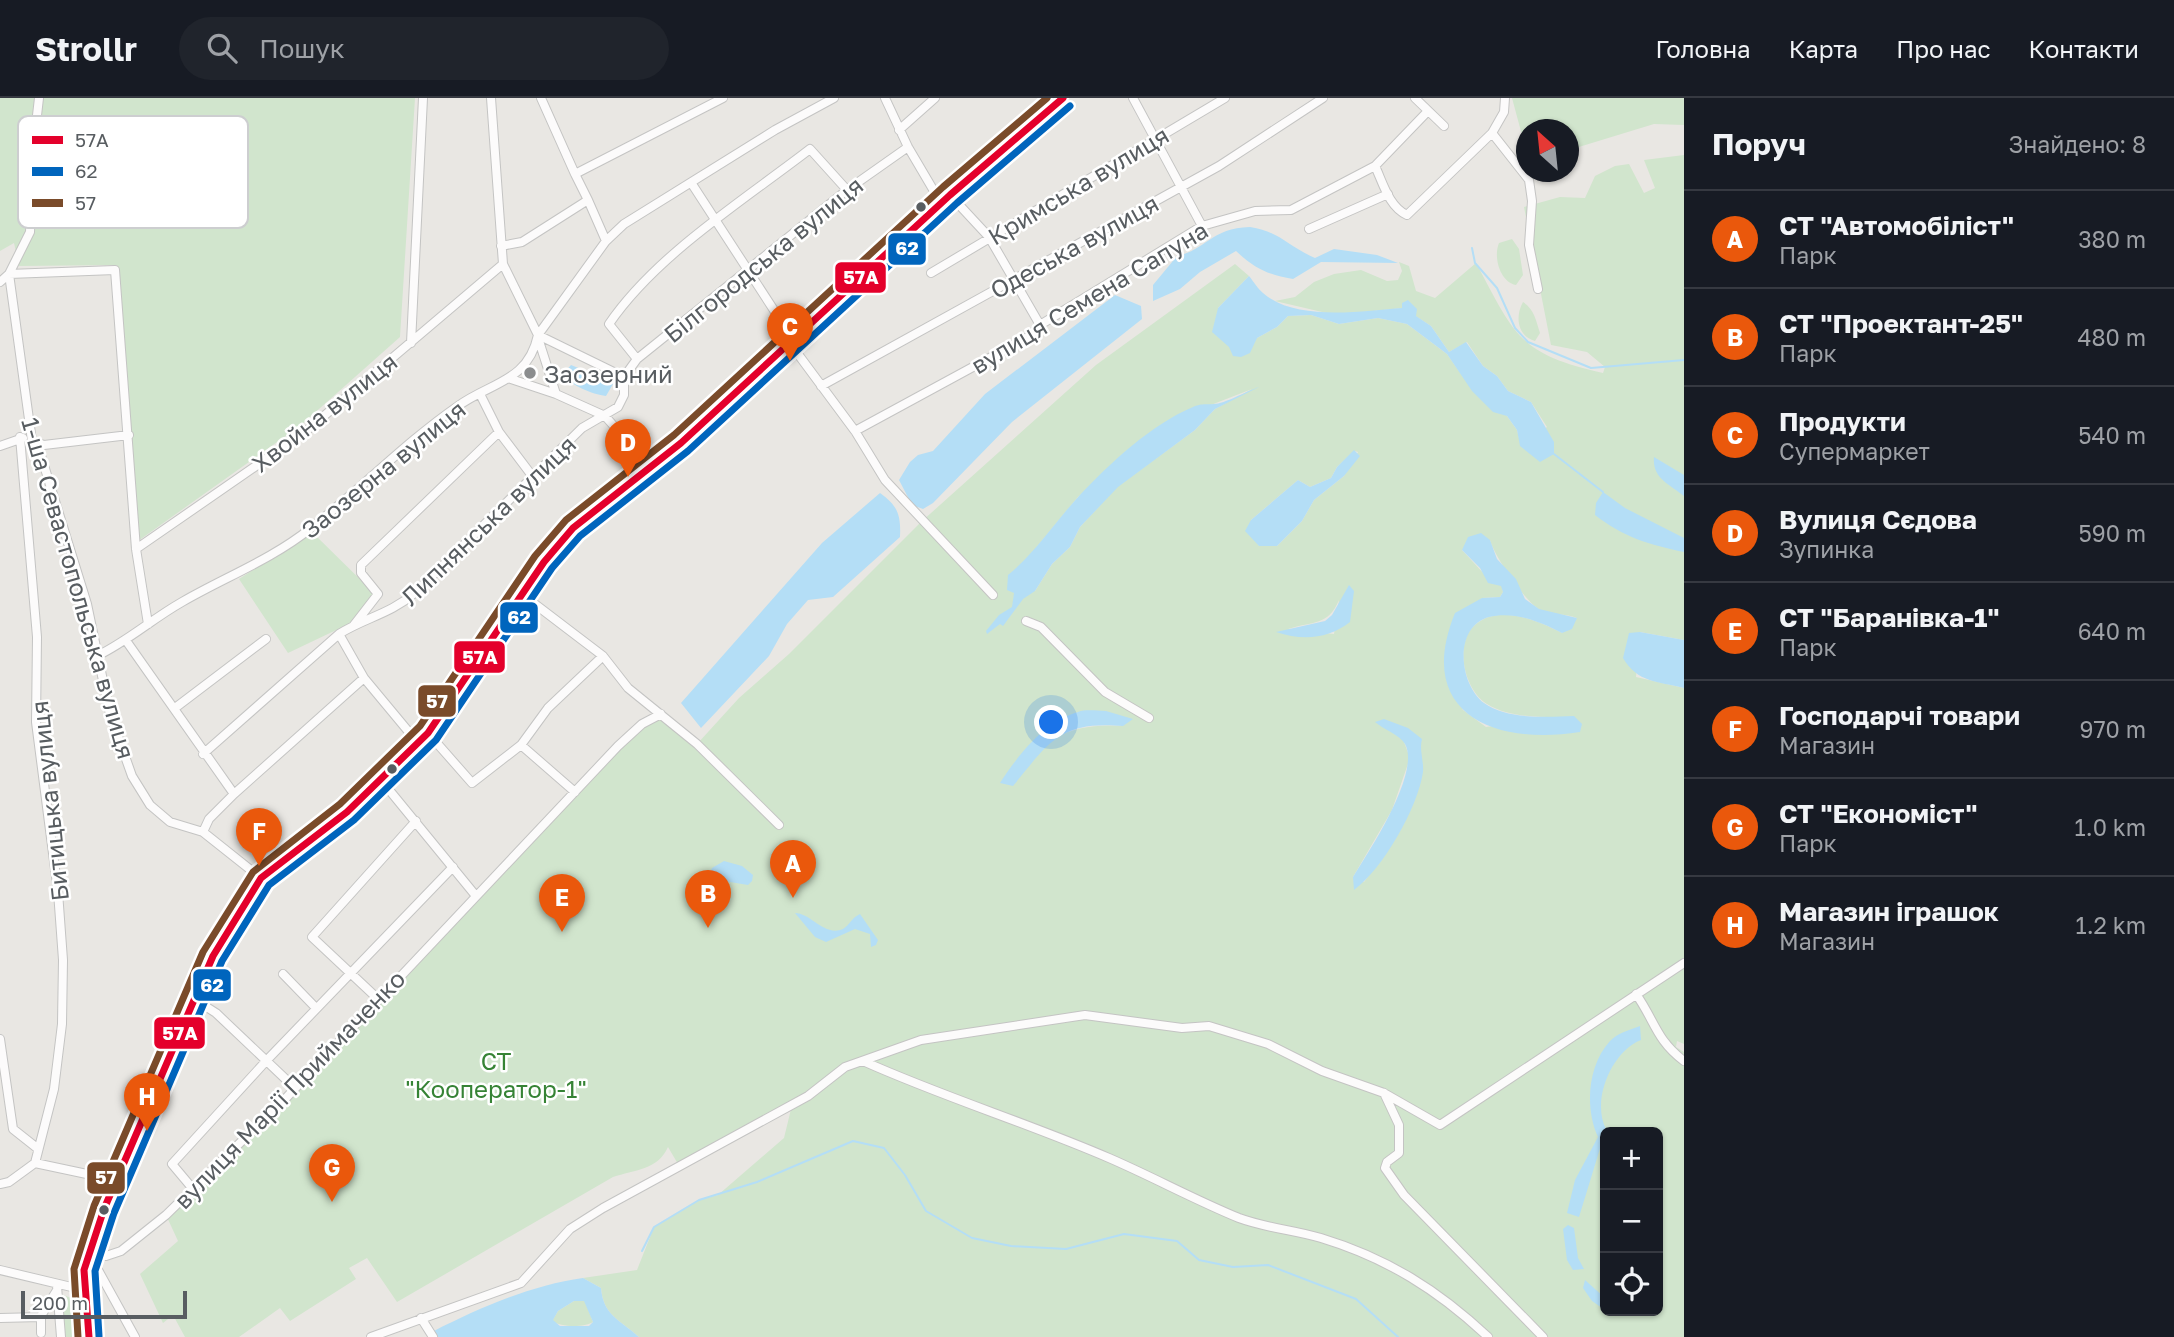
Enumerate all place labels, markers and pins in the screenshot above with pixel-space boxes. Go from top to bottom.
unlabelled marker [914,200,928,214]
pin: C [767,303,813,361]
place label: Заозерний [544,359,673,388]
marker: Заозерний [522,365,538,381]
pin: D [605,419,651,477]
unlabelled marker [385,762,399,776]
pin: F [236,808,282,866]
pin: A [770,840,816,898]
pin: B [685,870,731,928]
pin: E [539,874,585,932]
pin: H [124,1073,170,1131]
pin: G [309,1144,355,1202]
unlabelled marker [97,1203,111,1217]

